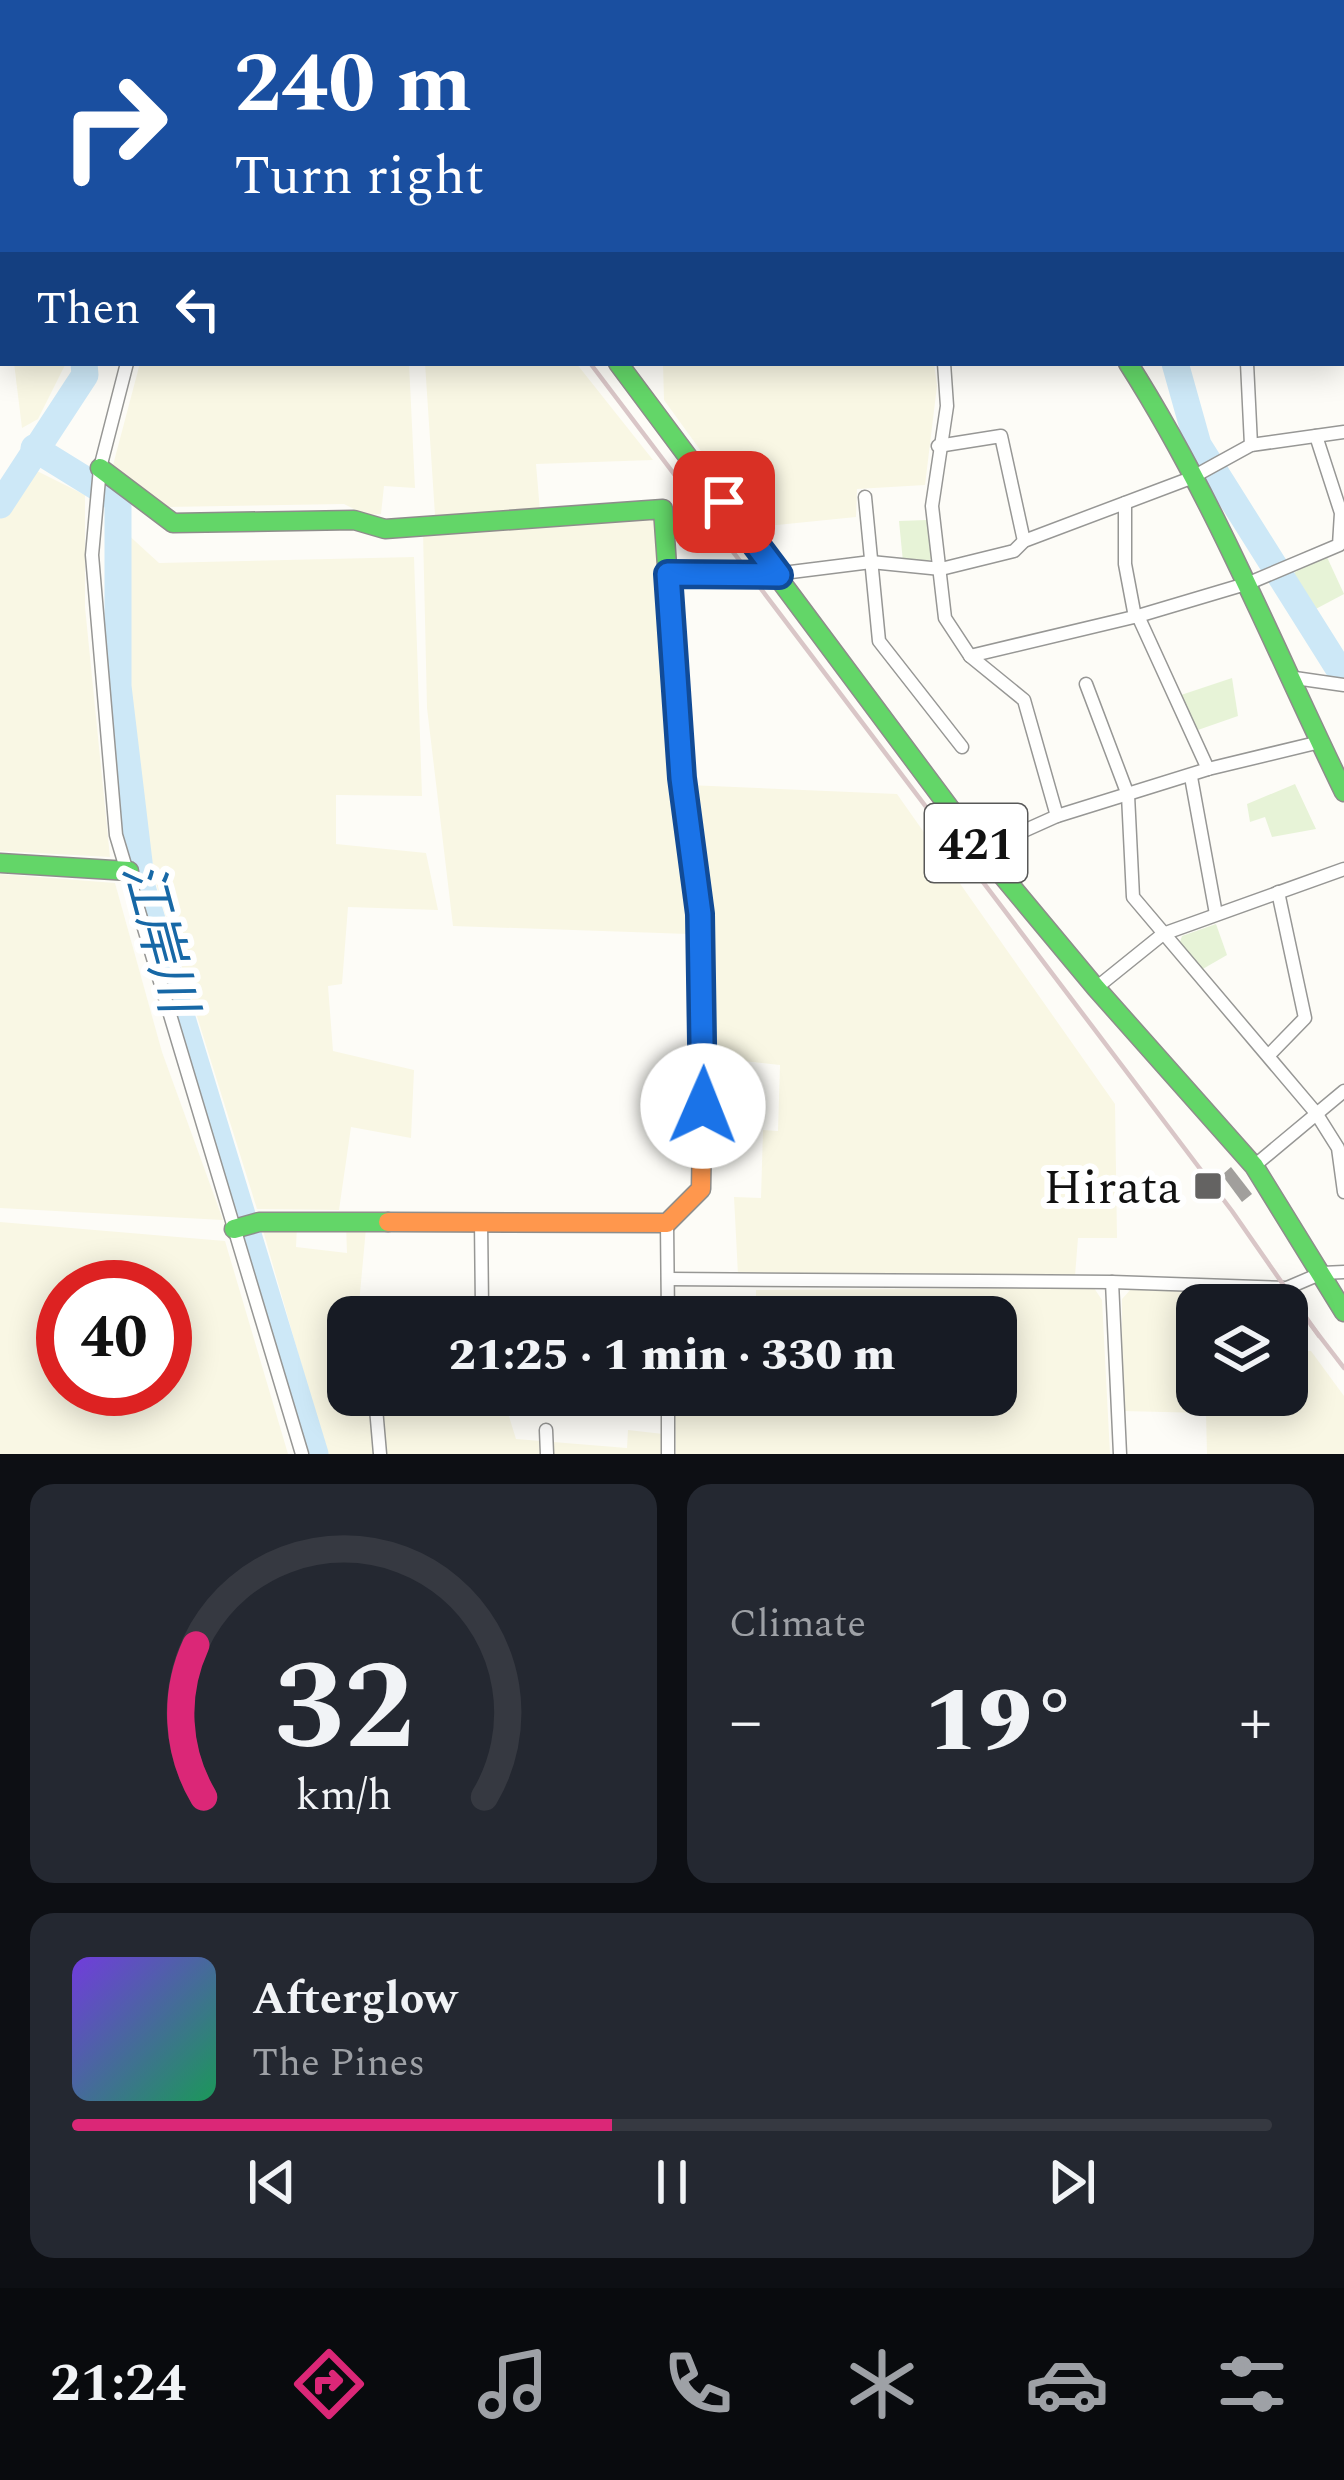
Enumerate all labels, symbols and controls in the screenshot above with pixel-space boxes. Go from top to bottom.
text: 240 m [234,21,472,149]
icon: right [36,48,192,204]
text: Turn right [234,136,484,218]
text: Then [36,275,141,344]
icon: left [165,276,231,342]
pin [673,451,775,553]
icon: arrive [691,469,757,535]
road number: 421 [925,804,1027,882]
water label: 江岸川 [101,854,217,1027]
position arrow [640,1043,766,1169]
place label: Hirata [1044,1152,1181,1225]
marker: Hirata [1192,1170,1224,1202]
speed limit sign: 40 [36,1260,192,1416]
map controls [1176,1284,1308,1416]
button: layers [1176,1284,1308,1416]
text: 21:25 · 1 min · 330 m [449,1321,895,1390]
text: Climate [729,1595,866,1654]
text: 32 [273,1614,414,1804]
text: 19° [924,1654,1077,1791]
text: − [729,1672,762,1773]
text: + [1239,1672,1272,1773]
text: km/h [295,1763,392,1828]
text: Afterglow [252,1965,457,2034]
text: The Pines [252,2034,425,2093]
icon: previous [239,2149,305,2215]
icon: pause [639,2149,705,2215]
icon: next [1039,2149,1105,2215]
icon: directions [287,2342,371,2426]
icon: music [471,2342,555,2426]
icon: phone [656,2342,740,2426]
icon: climate [840,2342,924,2426]
icon: car [1025,2342,1109,2426]
icon: filters [1210,2342,1294,2426]
text: 21:24 [50,2343,186,2425]

